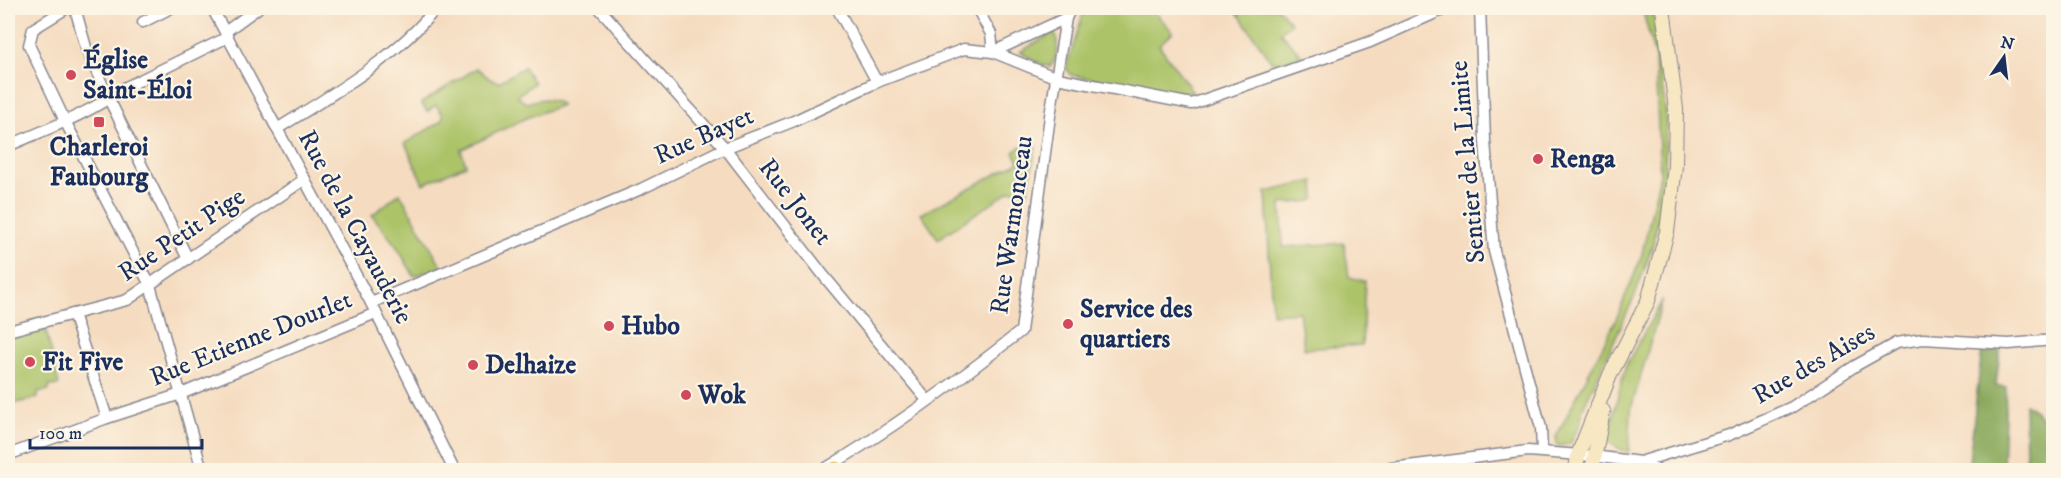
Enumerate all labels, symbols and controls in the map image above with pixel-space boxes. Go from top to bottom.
north arrow [1974,27,2034,87]
text: N [1999,32,2016,55]
place label: Église Saint-Éloi [83,43,192,107]
street label: Sentier de la Limite [1443,59,1493,265]
marker: Église Saint-Éloi [64,68,78,82]
street label: Rue Bayet [649,100,759,172]
marker: Charleroi Faubourg [92,115,106,129]
street label: Rue de la Cayauderie [290,124,420,330]
place label: Charleroi Faubourg [49,131,150,194]
street label: Rue Warmonceau [983,133,1041,317]
place label: Renga [1550,143,1616,176]
street label: Rue Jonet [751,152,839,252]
marker: Renga [1531,152,1545,166]
street label: Rue Petit Pige [112,181,252,289]
street label: Rue Etienne Dourlet [145,283,357,395]
place label: Service des quartiers [1080,293,1193,356]
place label: Hubo [621,310,680,343]
street label: Rue des Aises [1747,316,1881,412]
marker: Service des quartiers [1061,317,1075,331]
marker: Hubo [602,319,616,333]
place label: Fit Five [42,346,123,379]
place label: Delhaize [485,349,577,382]
marker: Fit Five [23,355,37,369]
marker: Delhaize [466,358,480,372]
place label: Wok [697,379,747,412]
marker: Wok [679,388,693,402]
scale bar [30,412,202,450]
text: 100 m [39,423,82,445]

